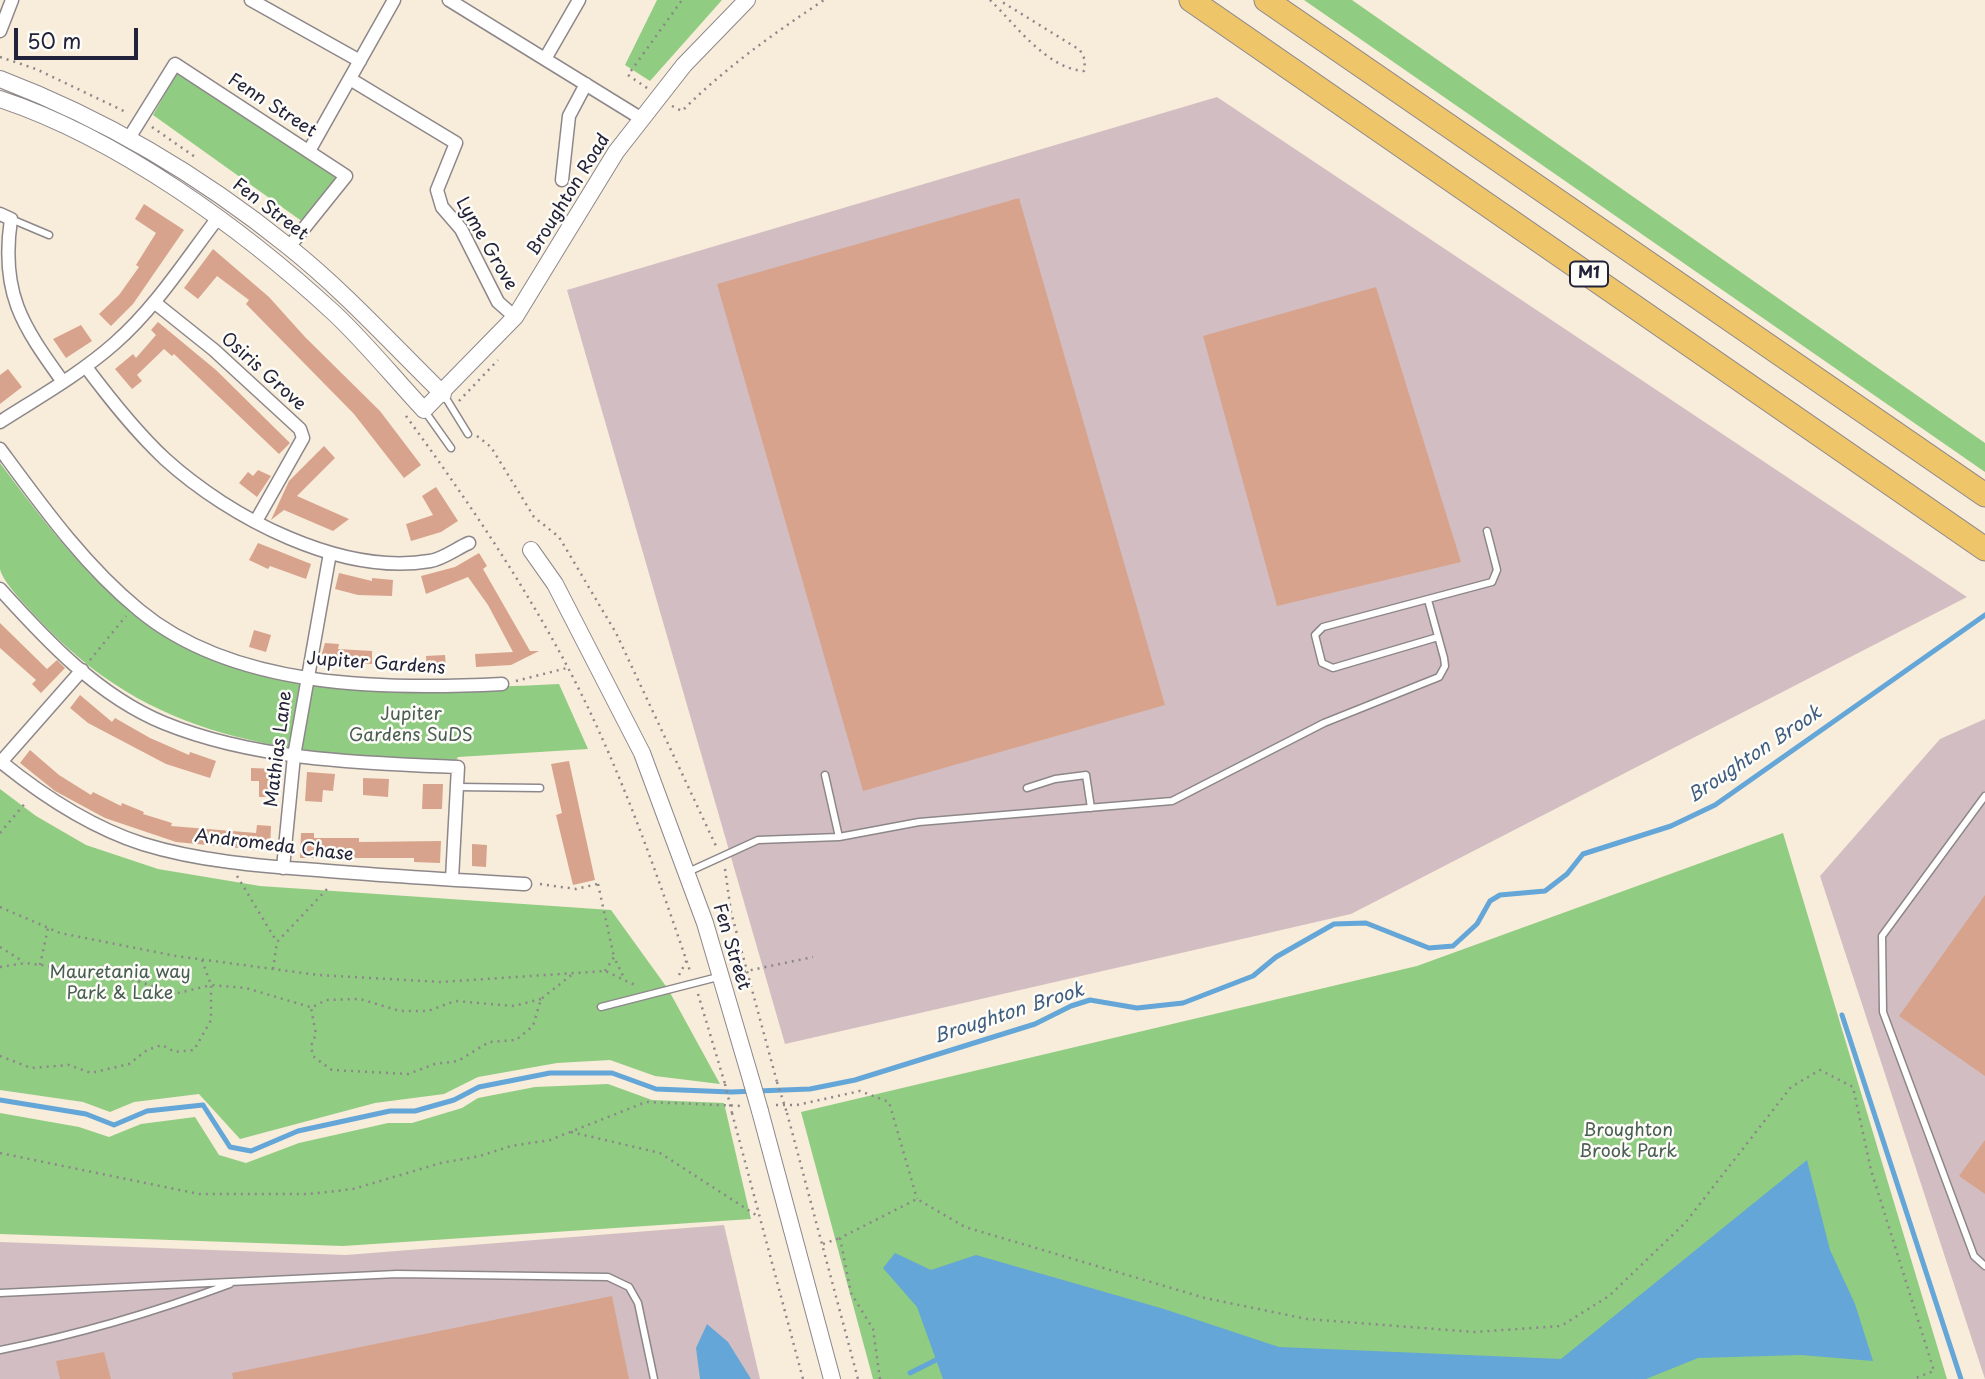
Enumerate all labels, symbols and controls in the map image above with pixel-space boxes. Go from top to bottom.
scale bar [18,14,142,58]
text: 50 m [27,24,81,56]
street label: Fenn Street [224,69,320,143]
street label: Broughton Road [523,130,615,260]
street label: Fen Street [228,175,312,245]
street label: Lyme Grove [451,194,521,294]
road number: M1 [1570,262,1608,286]
street label: Osiris Grove [216,328,310,416]
street label: Jupiter Gardens [306,648,446,680]
street label: Mathias Lane [261,689,297,809]
water label: Broughton Brook [1684,702,1826,808]
park label: Jupiter Gardens SuDS [349,704,473,746]
street label: Andromeda Chase [193,826,355,866]
street label: Fen Street [708,901,754,993]
park label: Mauretania way Park & Lake [49,962,191,1004]
water label: Broughton Brook [931,979,1087,1049]
park label: Broughton Brook Park [1579,1120,1677,1162]

